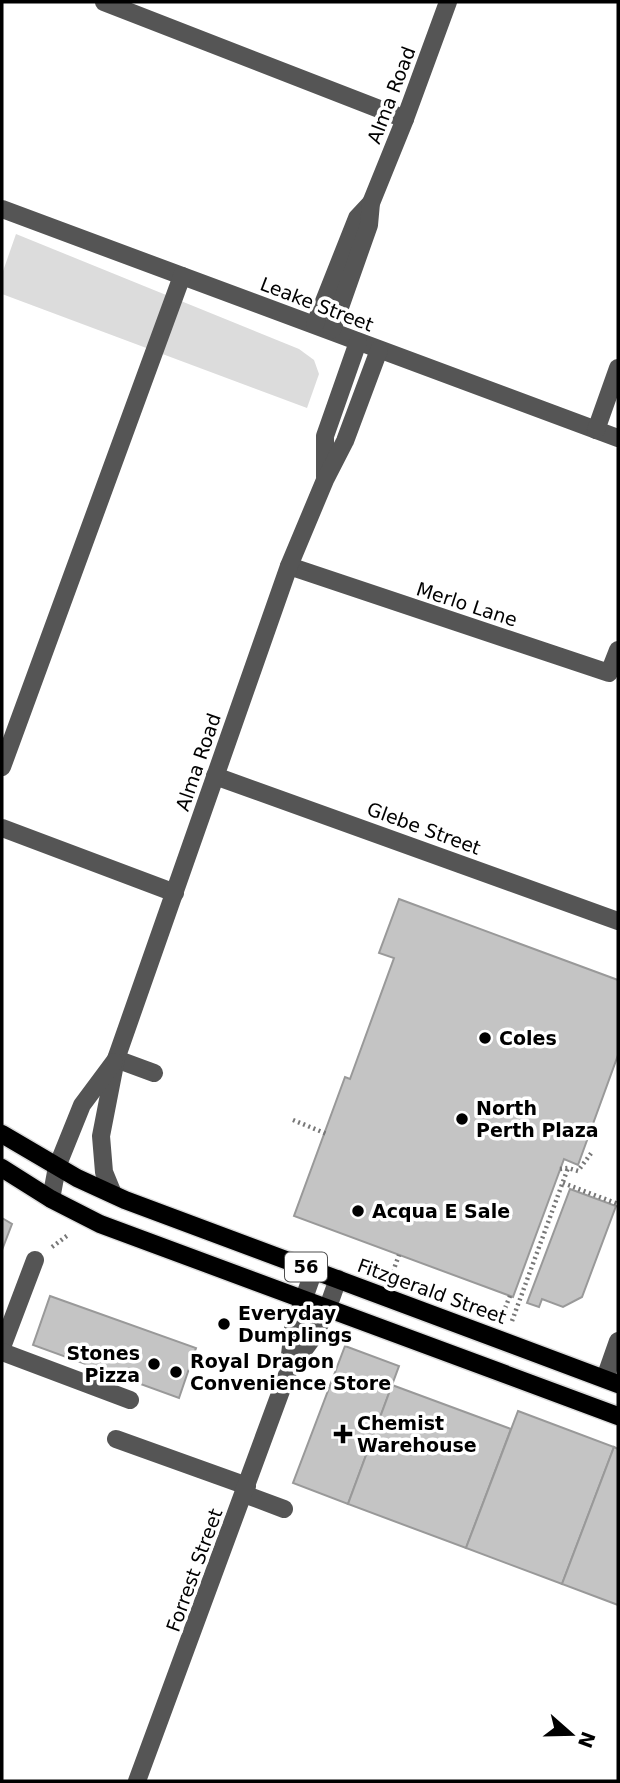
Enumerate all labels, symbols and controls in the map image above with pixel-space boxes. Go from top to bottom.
street label: Alma Road [362,43,420,147]
street label: Leake Street [257,272,377,336]
street label: Merlo Lane [414,577,520,631]
street label: Alma Road [171,710,225,814]
street label: Glebe Street [364,797,484,859]
place label: Coles [499,1027,557,1049]
marker: Coles [477,1030,493,1046]
place label: North Perth Plaza [476,1097,599,1141]
marker: North Perth Plaza [454,1111,470,1127]
place label: Acqua E Sale [372,1200,510,1222]
marker: Acqua E Sale [350,1203,366,1219]
road number: 56 [285,1252,327,1282]
street label: Fitzgerald Street [355,1254,509,1328]
place label: Everyday Dumplings [238,1302,352,1346]
marker: Everyday Dumplings [216,1316,232,1332]
place label: Stones Pizza [66,1342,140,1386]
place label: Royal Dragon Convenience Store [190,1350,391,1394]
marker: Stones Pizza [146,1356,162,1372]
marker: Royal Dragon Convenience Store [168,1364,184,1380]
place label: Chemist Warehouse [357,1412,477,1456]
marker: Chemist Warehouse [335,1426,351,1442]
street label: Forrest Street [162,1505,226,1635]
north arrow [536,1699,606,1769]
text: N [574,1729,600,1751]

